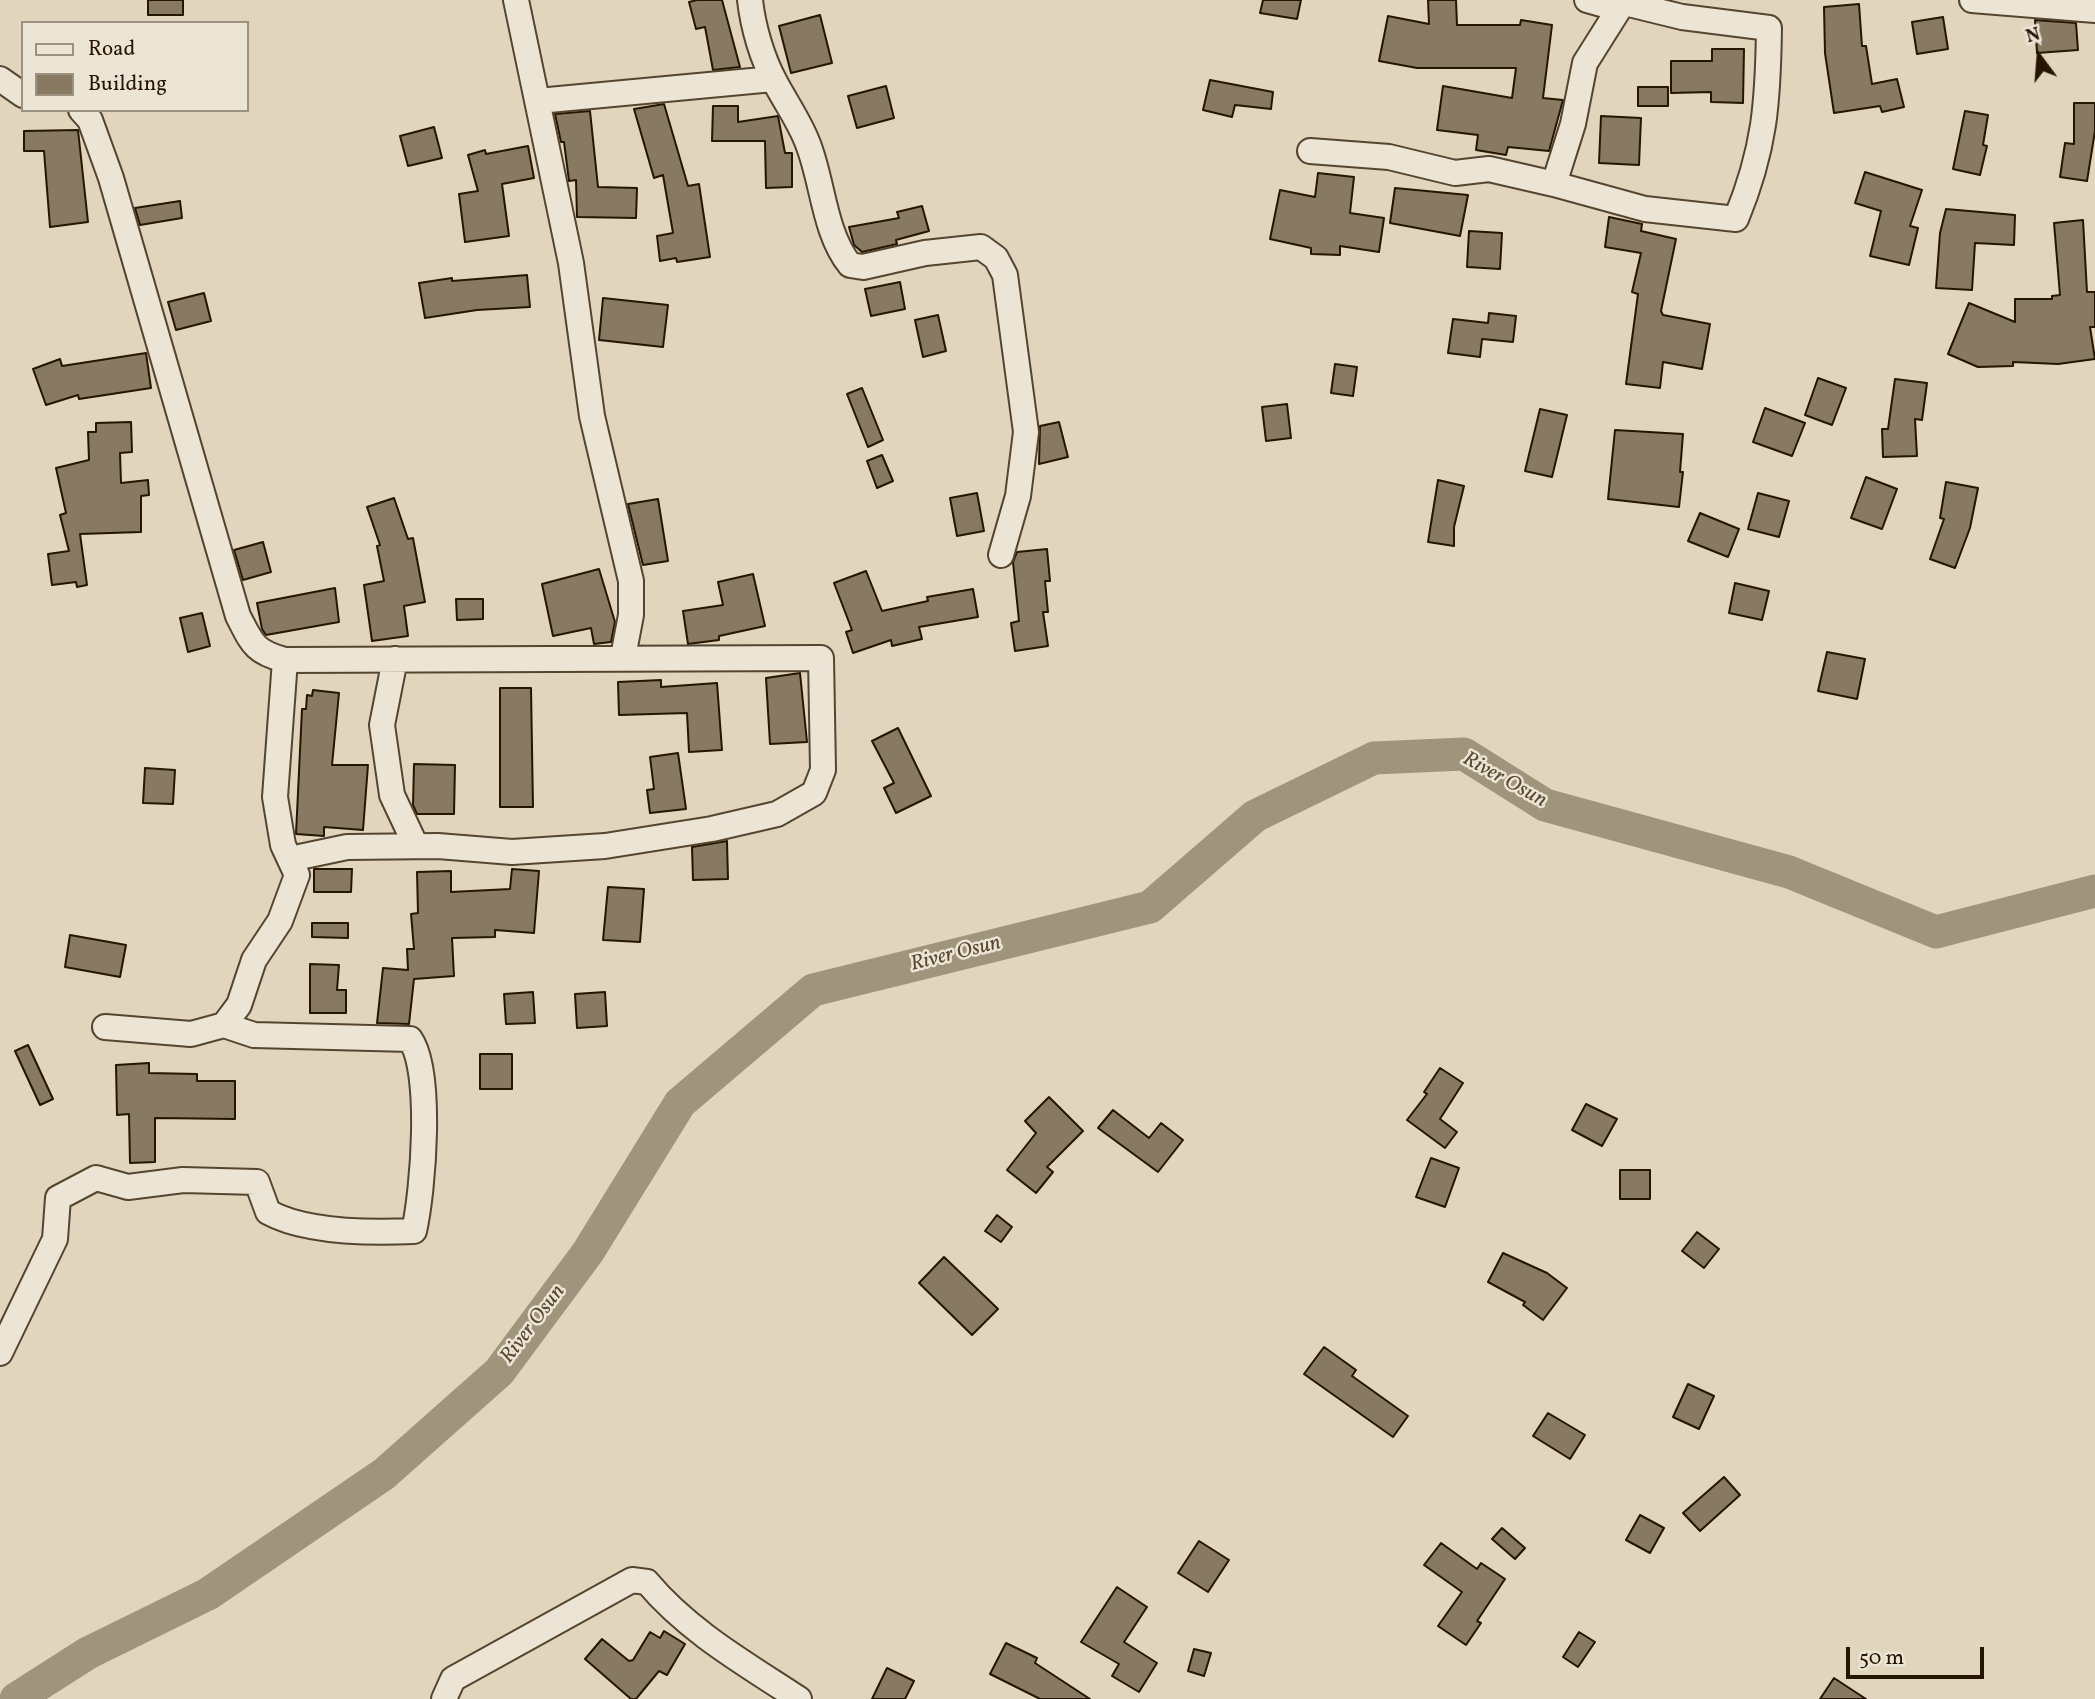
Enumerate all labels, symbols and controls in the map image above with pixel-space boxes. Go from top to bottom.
legend [21,21,248,112]
north arrow [2004,21,2074,91]
text: N [2023,21,2043,50]
text: Road [88,35,135,64]
text: Building [88,70,167,99]
water label: River Osun [1458,748,1550,814]
water label: River Osun [908,932,1004,978]
water label: River Osun [496,1281,572,1369]
scale bar [1850,1632,1988,1676]
text: 50 m [1859,1644,1904,1673]

